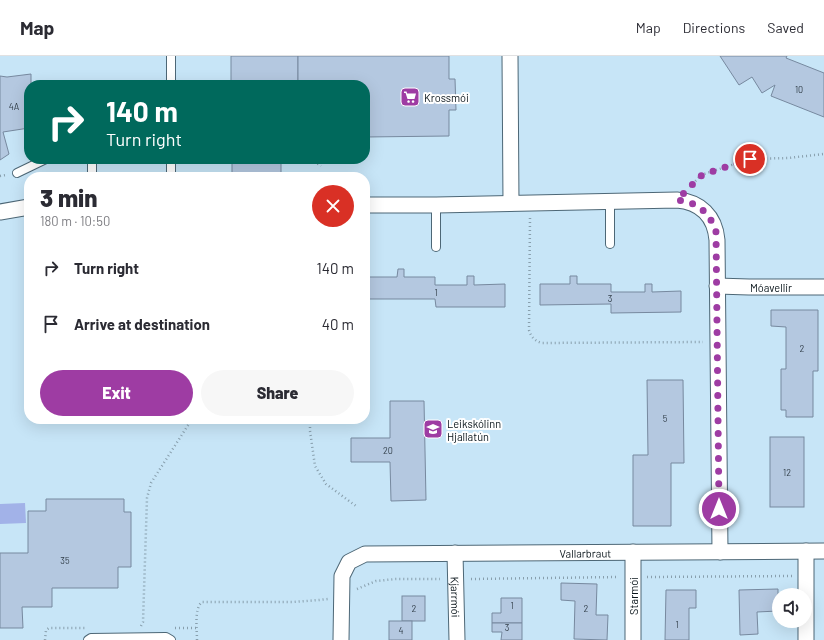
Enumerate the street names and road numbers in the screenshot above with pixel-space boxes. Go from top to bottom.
street label: Móavellir [750,281,792,294]
street label: Vallarbraut [559,546,611,559]
street label: Kjarrmói [449,576,463,618]
street label: Starmói [627,577,640,615]

